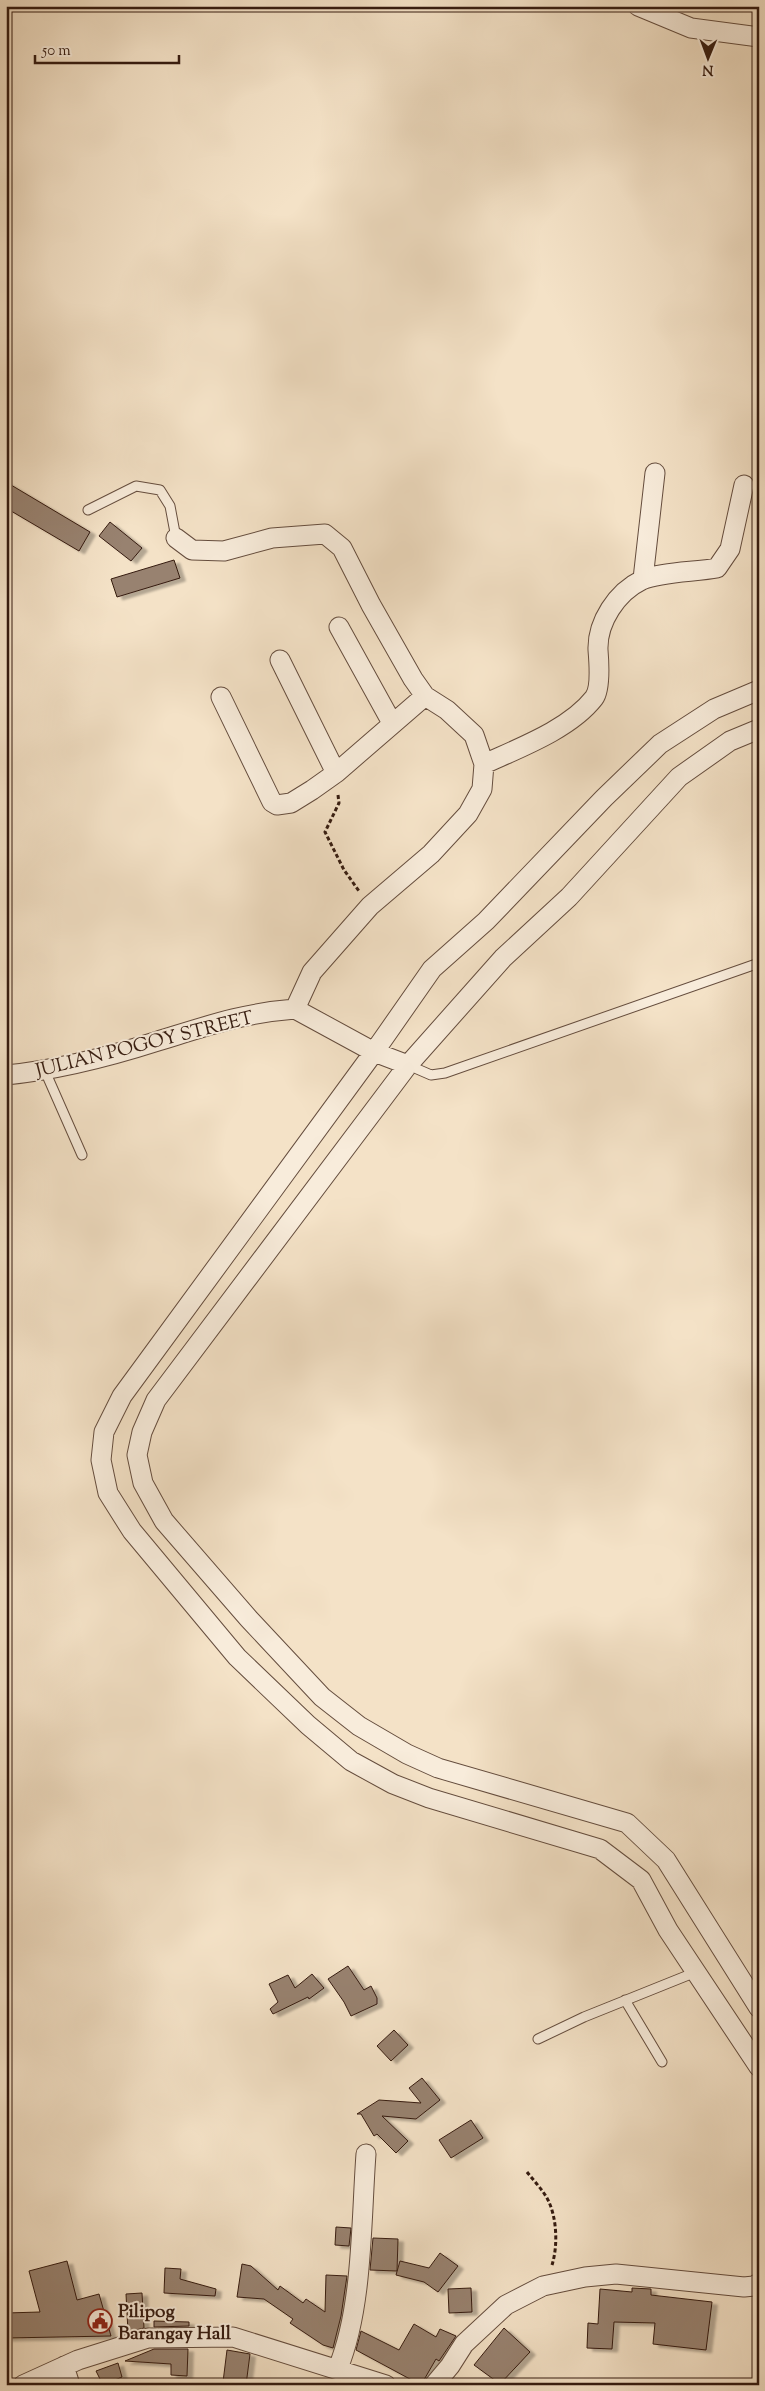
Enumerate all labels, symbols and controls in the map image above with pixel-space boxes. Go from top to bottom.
scale bar [35,32,179,64]
north arrow [682,32,732,82]
text: 50 m [41,41,71,62]
text: N [702,59,714,79]
street label: JULIAN POGOY STREET [32,1005,256,1086]
place label: Pilipog Barangay Hall [118,2299,232,2348]
public building icon: Pilipog Barangay Hall [87,2308,113,2334]

